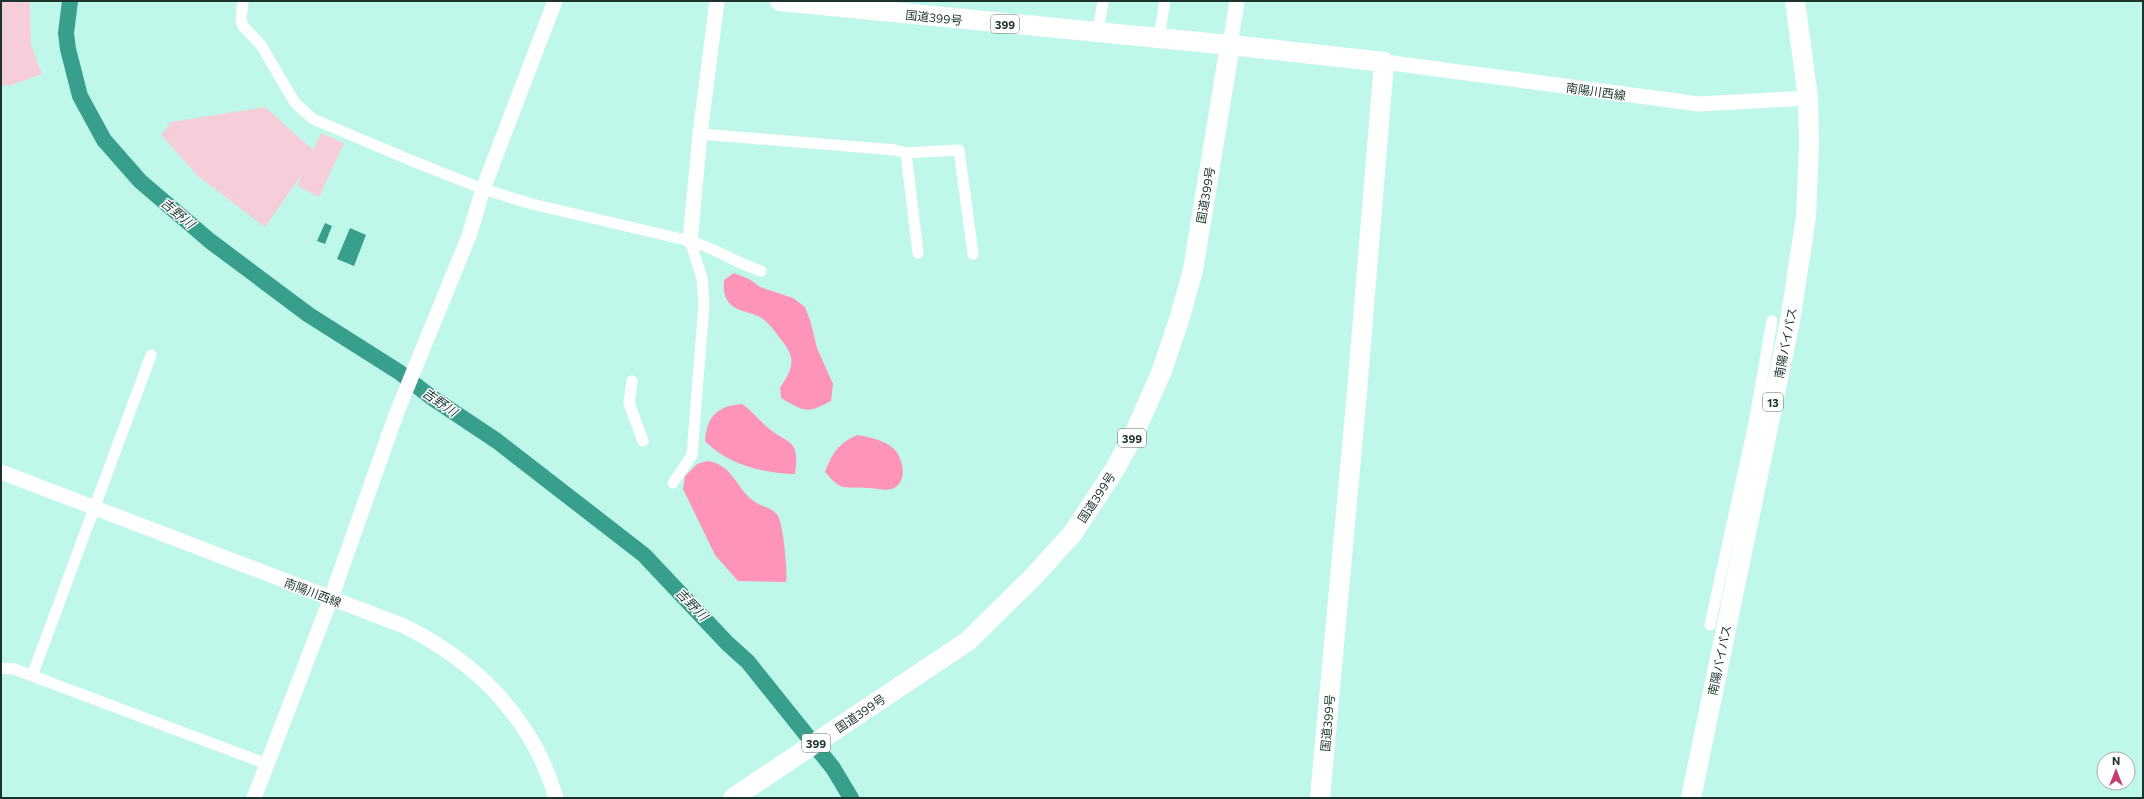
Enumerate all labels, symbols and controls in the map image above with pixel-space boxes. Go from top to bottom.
street label: 国道399号 [905,7,963,27]
road number: 399 [991,15,1019,33]
street label: 南陽川西線 [1565,80,1627,102]
street label: 国道399号 [1193,166,1217,224]
water label: 吉野川 [158,194,200,233]
street label: 南陽バイパス [1771,306,1799,380]
water label: 吉野川 [419,384,462,421]
road number: 13 [1763,393,1783,411]
road number: 399 [1118,429,1146,447]
street label: 国道399号 [1074,469,1118,525]
street label: 南陽川西線 [282,575,344,609]
water label: 吉野川 [673,584,713,625]
street label: 南陽バイパス [1705,623,1733,697]
street label: 国道399号 [832,691,888,735]
street label: 国道399号 [1318,694,1336,752]
road number: 399 [802,734,830,752]
north arrow [2096,751,2136,791]
text: N [2112,754,2120,767]

